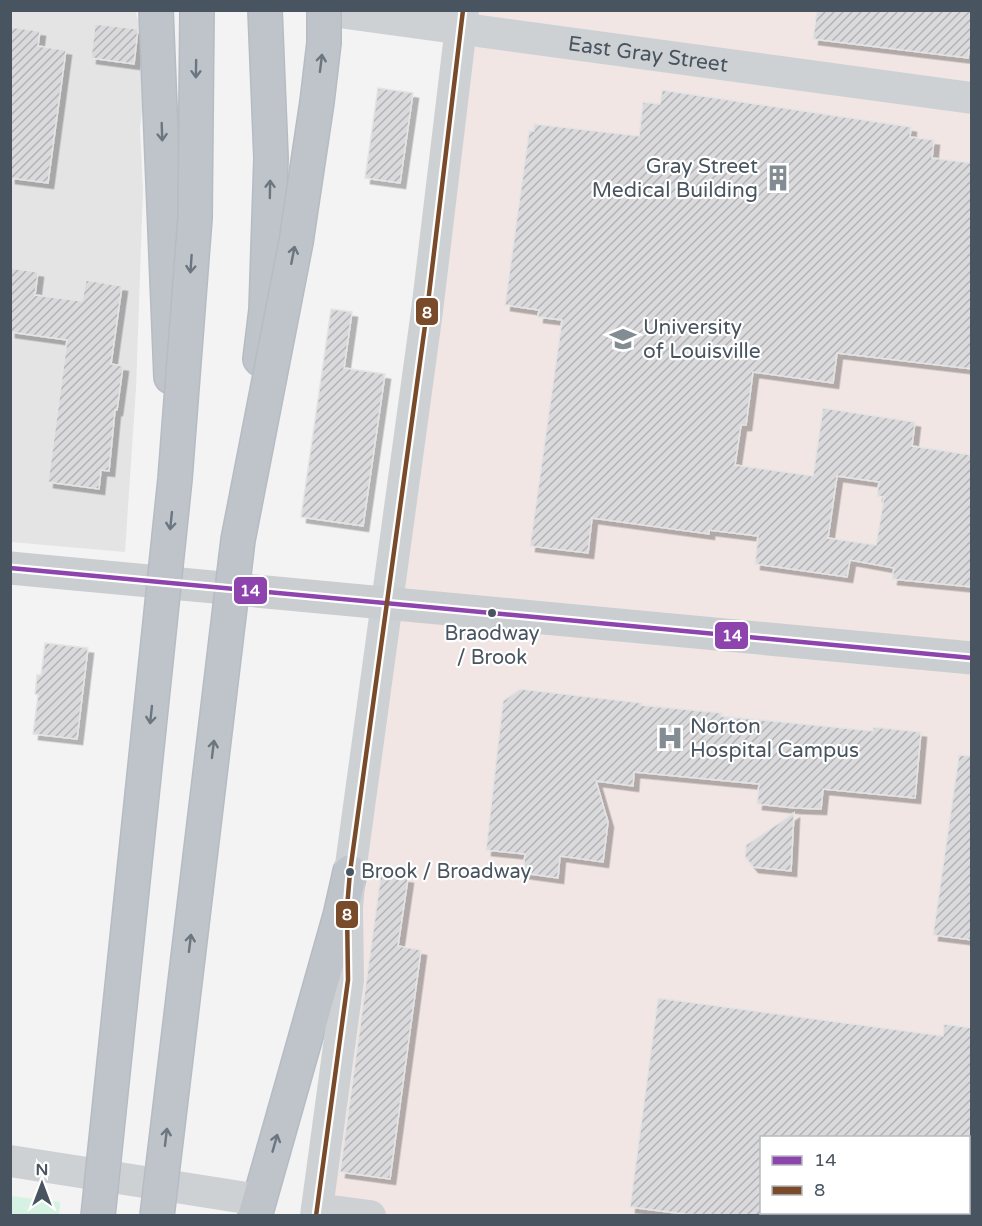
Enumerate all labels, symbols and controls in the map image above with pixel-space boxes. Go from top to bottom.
street label: East Gray Street [567,31,729,77]
one-way arrow [316,53,327,73]
one-way arrow [190,58,202,78]
one-way arrow [156,121,167,141]
place label: Gray Street Medical Building [592,154,758,203]
building icon: Gray Street Medical Building [763,163,793,193]
one-way arrow [265,179,276,199]
one-way arrow [288,246,299,266]
one-way arrow [186,253,197,273]
line badge: 8 [415,297,439,326]
text: 8 [422,303,432,323]
place label: University of Louisville [643,315,761,364]
school or university icon: University of Louisville [608,324,638,354]
one-way arrow [165,511,176,530]
line badge: 14 [233,576,268,605]
text: 14 [240,581,260,601]
marker: Braodway / Brook [486,607,498,619]
line badge: 14 [714,621,749,650]
place label: Braodway / Brook [445,622,540,670]
text: 14 [722,626,742,646]
one-way arrow [145,705,156,724]
place label: Norton Hospital Campus [690,714,859,763]
hospital icon: Norton Hospital Campus [655,723,685,753]
one-way arrow [208,740,219,760]
place label: Brook / Broadway [361,860,531,884]
marker: Brook / Broadway [344,866,356,878]
line badge: 8 [335,900,359,929]
text: 8 [342,905,352,925]
one-way arrow [185,934,196,953]
one-way arrow [161,1127,172,1147]
one-way arrow [270,1134,281,1153]
legend [760,1136,970,1214]
text: 14 [814,1149,837,1171]
north arrow [12,1154,72,1214]
text: N [36,1160,48,1180]
text: 8 [814,1179,825,1201]

